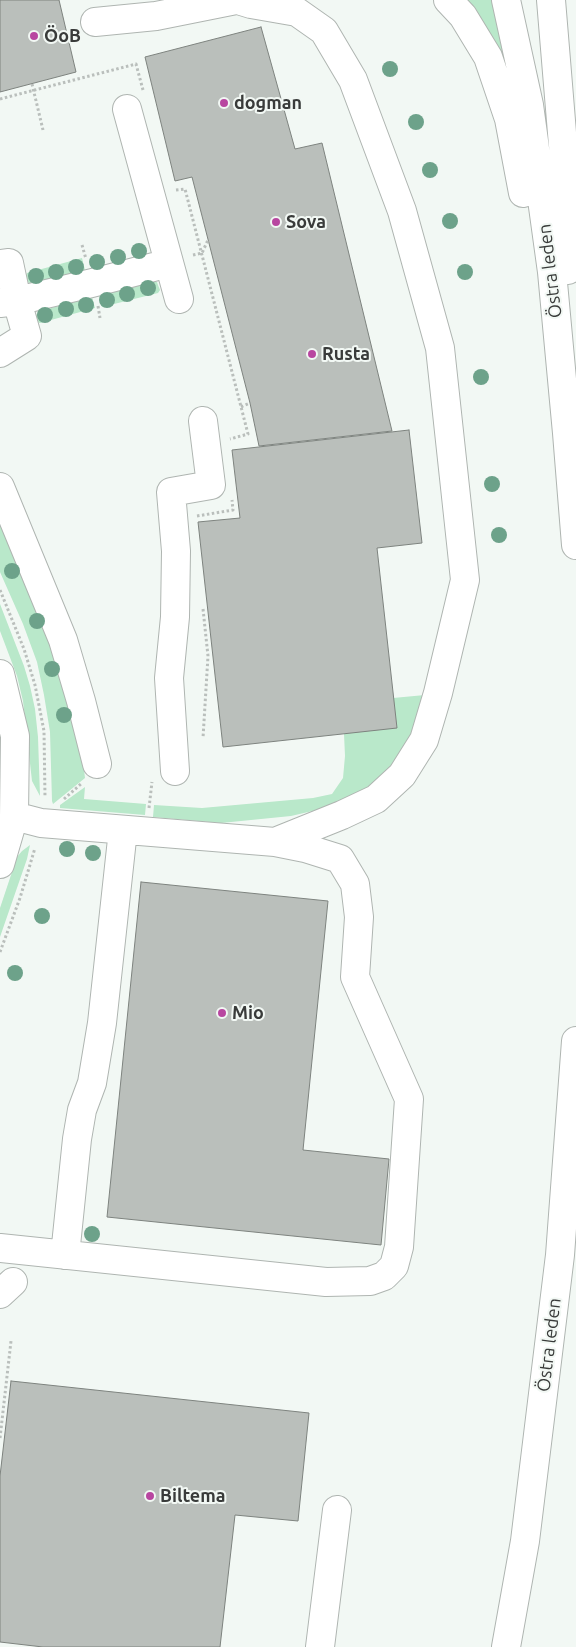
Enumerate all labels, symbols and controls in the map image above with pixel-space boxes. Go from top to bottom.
place label: ÖoB [44,25,81,47]
marker: ÖoB [28,30,40,42]
place label: dogman [234,92,302,114]
marker: dogman [218,97,230,109]
place label: Sova [286,211,326,233]
marker: Sova [270,216,282,228]
street label: Östra leden [534,223,566,319]
place label: Rusta [322,343,370,365]
marker: Rusta [306,348,318,360]
place label: Mio [232,1002,264,1024]
marker: Mio [216,1007,228,1019]
street label: Östra leden [533,1297,565,1393]
place label: Biltema [160,1485,226,1507]
marker: Biltema [144,1490,156,1502]

